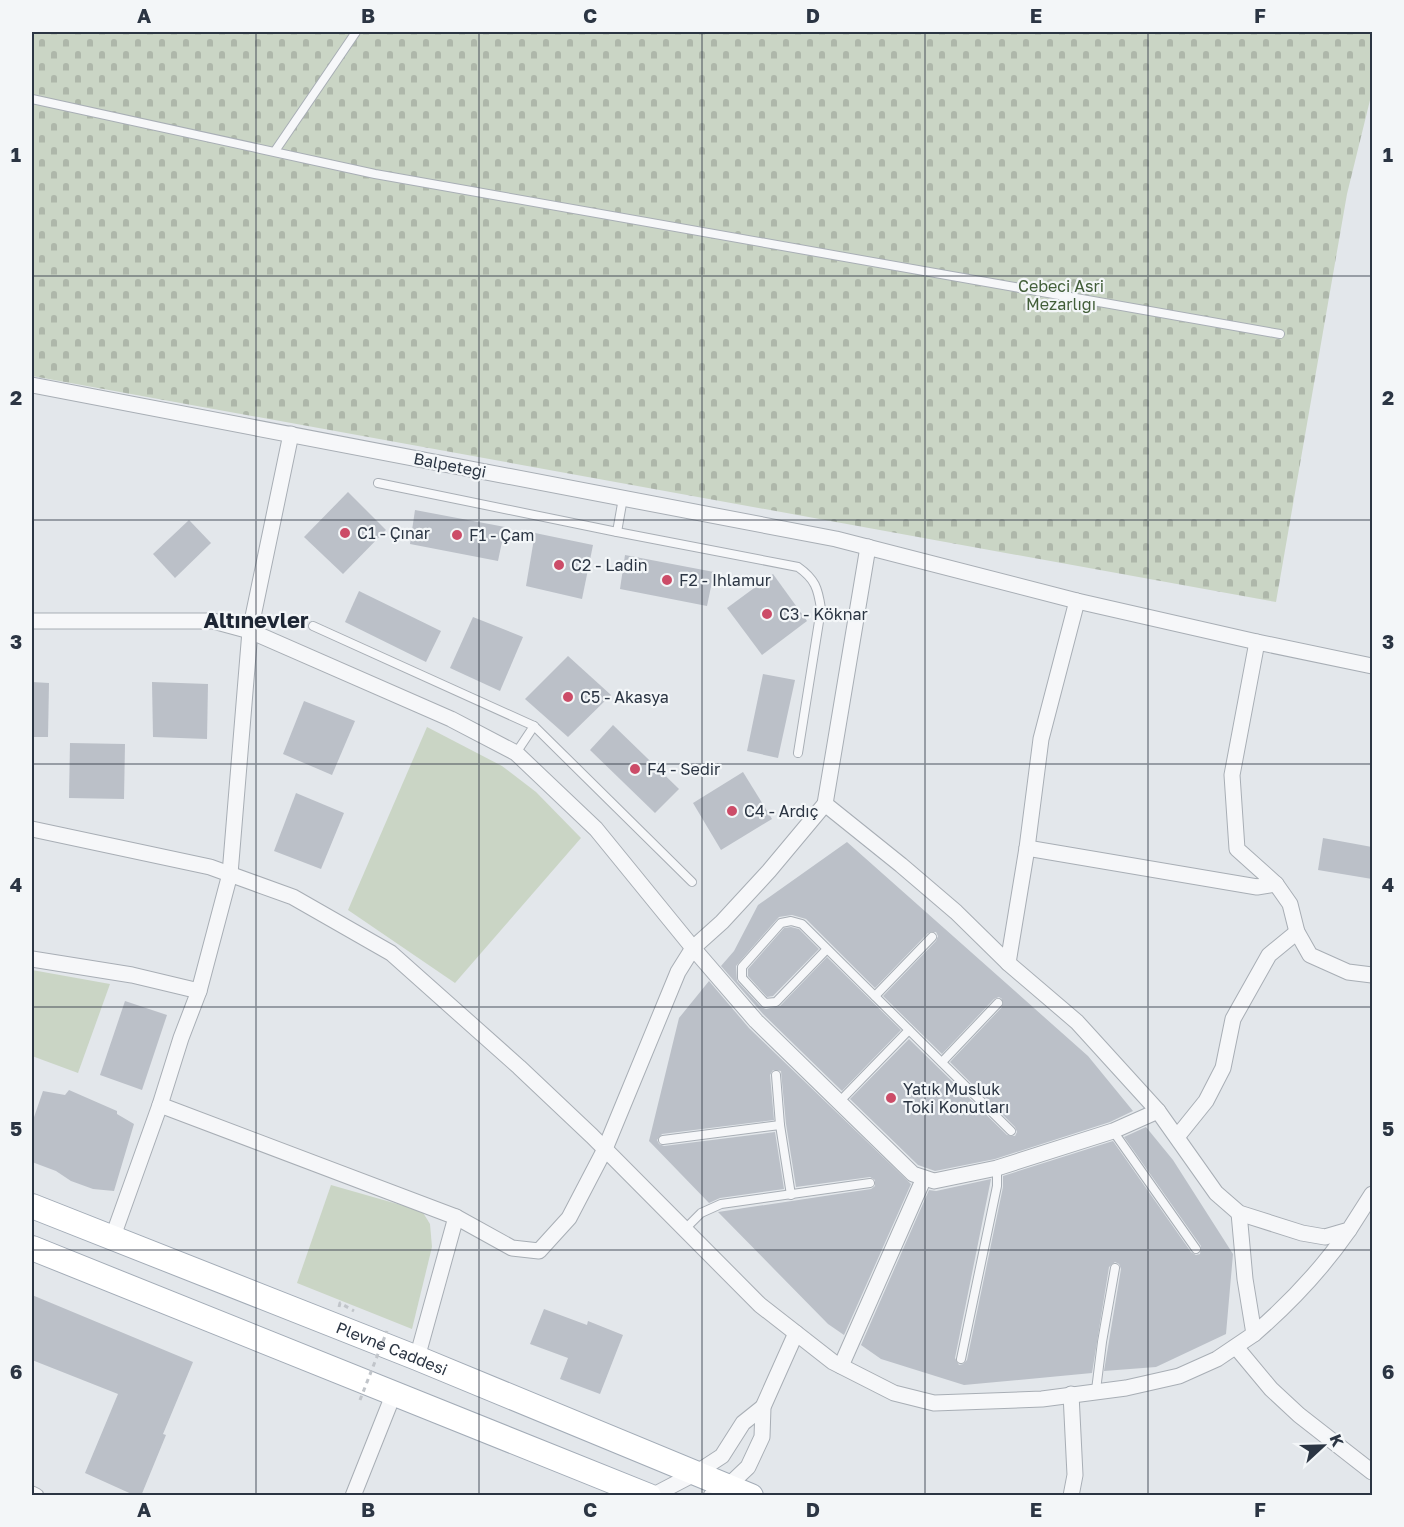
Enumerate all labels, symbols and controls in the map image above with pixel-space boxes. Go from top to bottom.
text: A [137,3,151,27]
text: B [361,3,375,27]
text: C [583,3,597,27]
text: D [806,3,820,27]
text: E [1030,3,1042,27]
text: F [1254,3,1266,27]
text: 1 [11,142,21,166]
text: 1 [1383,142,1393,166]
park label: Cebeci Asri Mezarlığı [1018,276,1104,314]
text: 2 [10,385,22,409]
text: 2 [1382,385,1394,409]
street label: Balpeteği [412,448,488,482]
place label: C1 - Çınar [357,523,430,543]
place label: F1 - Çam [469,525,534,545]
marker: C1 - Çınar [338,526,352,540]
marker: F1 - Çam [450,528,464,542]
place label: C2 - Ladin [571,555,648,575]
marker: C2 - Ladin [552,558,566,572]
place label: F2 - Ihlamur [679,570,771,590]
marker: F2 - Ihlamur [660,573,674,587]
place label: C3 - Köknar [779,604,868,624]
district label: Altınevler [203,606,309,633]
marker: C3 - Köknar [760,607,774,621]
text: 3 [10,629,22,653]
text: 3 [1382,629,1394,653]
place label: C5 - Akasya [580,687,669,707]
marker: C5 - Akasya [561,690,575,704]
place label: F4 - Sedir [647,759,720,779]
marker: F4 - Sedir [628,762,642,776]
place label: C4 - Ardıç [744,801,819,821]
marker: C4 - Ardıç [725,804,739,818]
text: 4 [10,872,22,896]
text: 4 [1382,872,1394,896]
place label: Yatık Musluk Toki Konutları [903,1079,1009,1117]
marker: Yatık Musluk Toki Konutları [884,1091,898,1105]
text: 5 [10,1116,22,1140]
text: 5 [1382,1116,1394,1140]
street label: Plevne Caddesi [333,1317,451,1380]
text: 6 [10,1359,22,1383]
text: 6 [1382,1359,1394,1383]
north arrow [1293,1416,1353,1476]
text: K [1325,1431,1349,1450]
text: A [137,1497,151,1521]
text: B [361,1497,375,1521]
text: C [583,1497,597,1521]
text: D [806,1497,820,1521]
text: E [1030,1497,1042,1521]
text: F [1254,1497,1266,1521]

